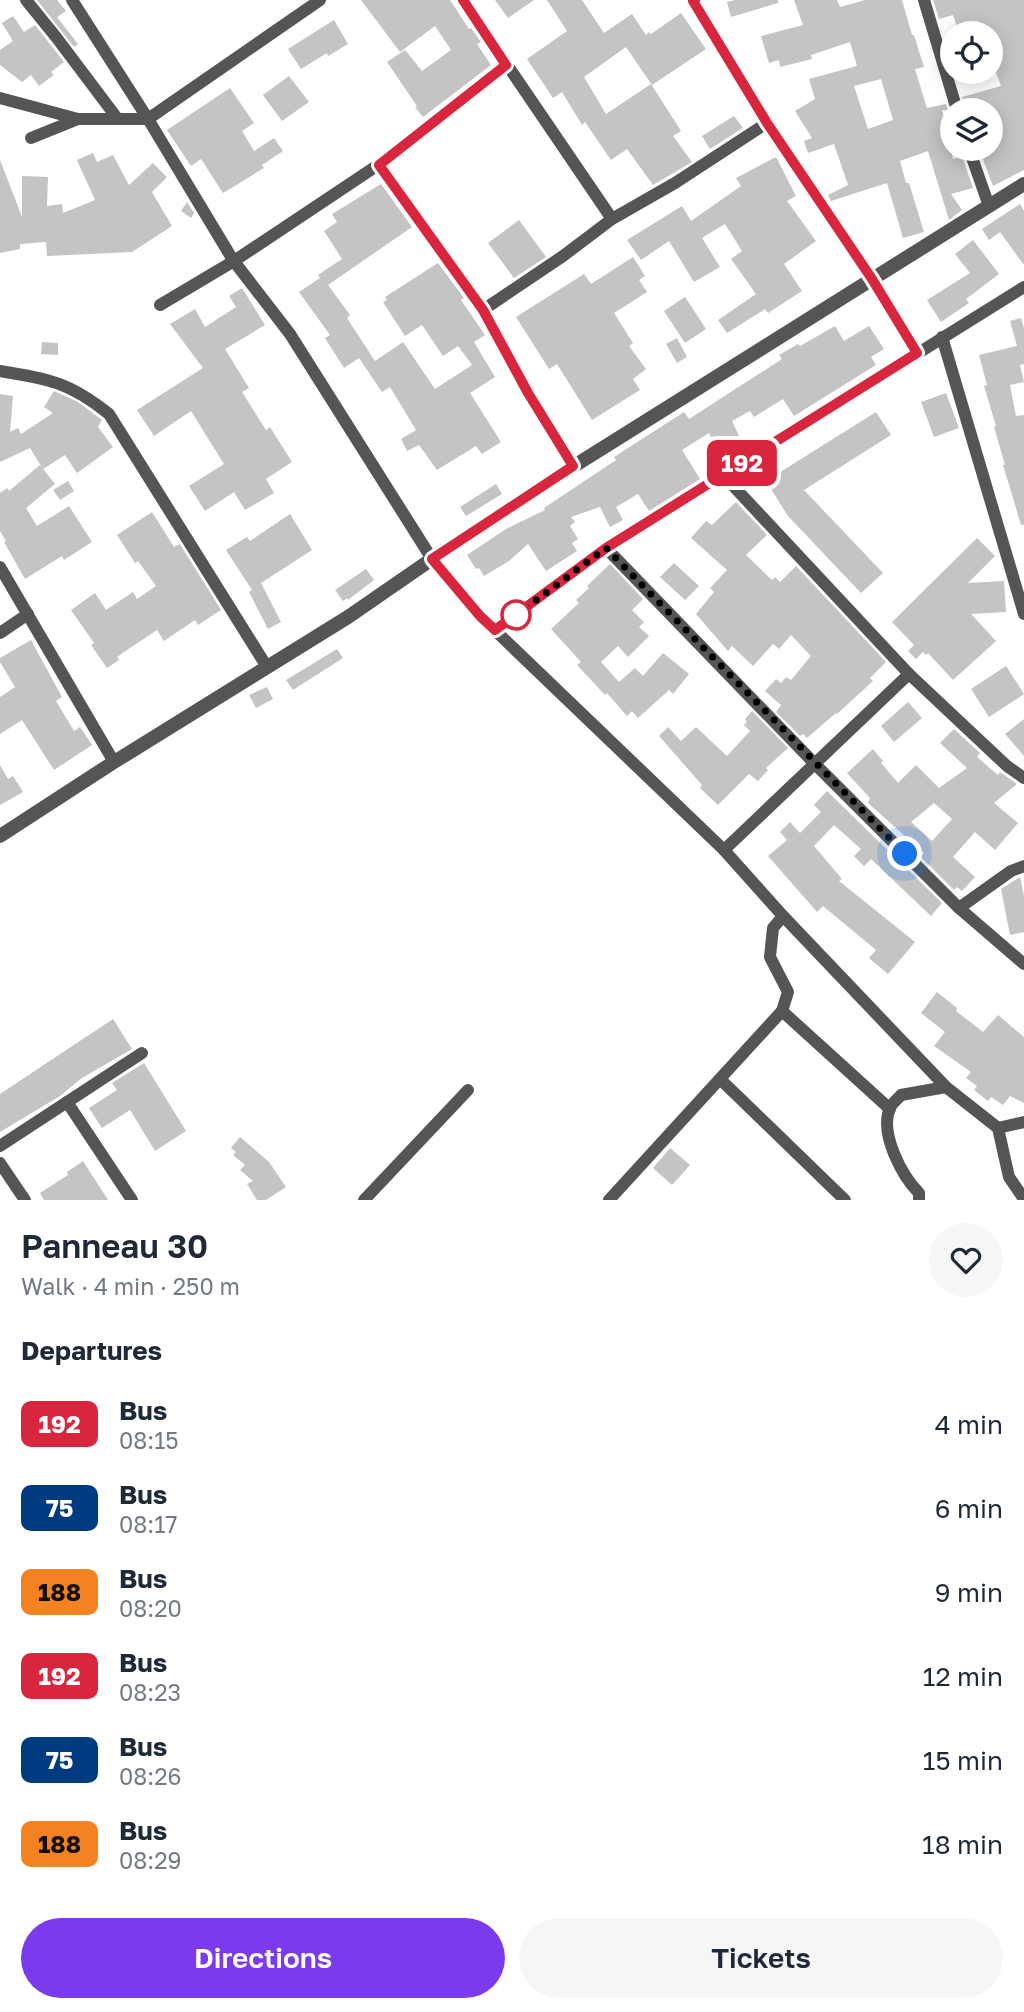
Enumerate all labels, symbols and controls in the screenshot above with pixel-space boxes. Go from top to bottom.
map controls [940,21,1003,161]
button: locate [940,21,1003,84]
button: layers [940,98,1003,161]
line badge: 192 [702,440,782,486]
text: 192 [721,448,763,477]
unlabelled marker [501,600,531,630]
your location [887,836,922,871]
button: heart [929,1223,1003,1297]
text: Panneau 30 [21,1226,208,1265]
text: Walk · 4 min · 250 m [21,1272,240,1300]
text: Departures [21,1335,162,1366]
text: Bus [119,1395,167,1426]
text: 192 [38,1409,81,1438]
text: 4 min [935,1409,1003,1440]
text: 08:15 [119,1426,179,1454]
text: Bus [119,1479,167,1510]
text: 75 [46,1493,73,1522]
text: 6 min [935,1493,1003,1524]
text: 08:17 [119,1510,178,1538]
text: Bus [119,1563,167,1594]
text: 188 [38,1577,81,1606]
text: 9 min [935,1577,1003,1608]
text: 08:20 [119,1594,182,1622]
text: Bus [119,1647,167,1678]
text: 192 [38,1661,81,1690]
text: 12 min [923,1661,1003,1692]
text: 08:23 [119,1678,181,1706]
text: Bus [119,1731,167,1762]
text: 75 [46,1745,73,1774]
text: 15 min [923,1745,1003,1776]
text: 08:26 [119,1762,181,1790]
text: Bus [119,1815,167,1846]
text: 188 [38,1829,81,1858]
text: 18 min [922,1829,1003,1860]
text: 08:29 [119,1846,181,1874]
button: Directions [21,1918,505,1998]
button: Tickets [519,1918,1003,1998]

